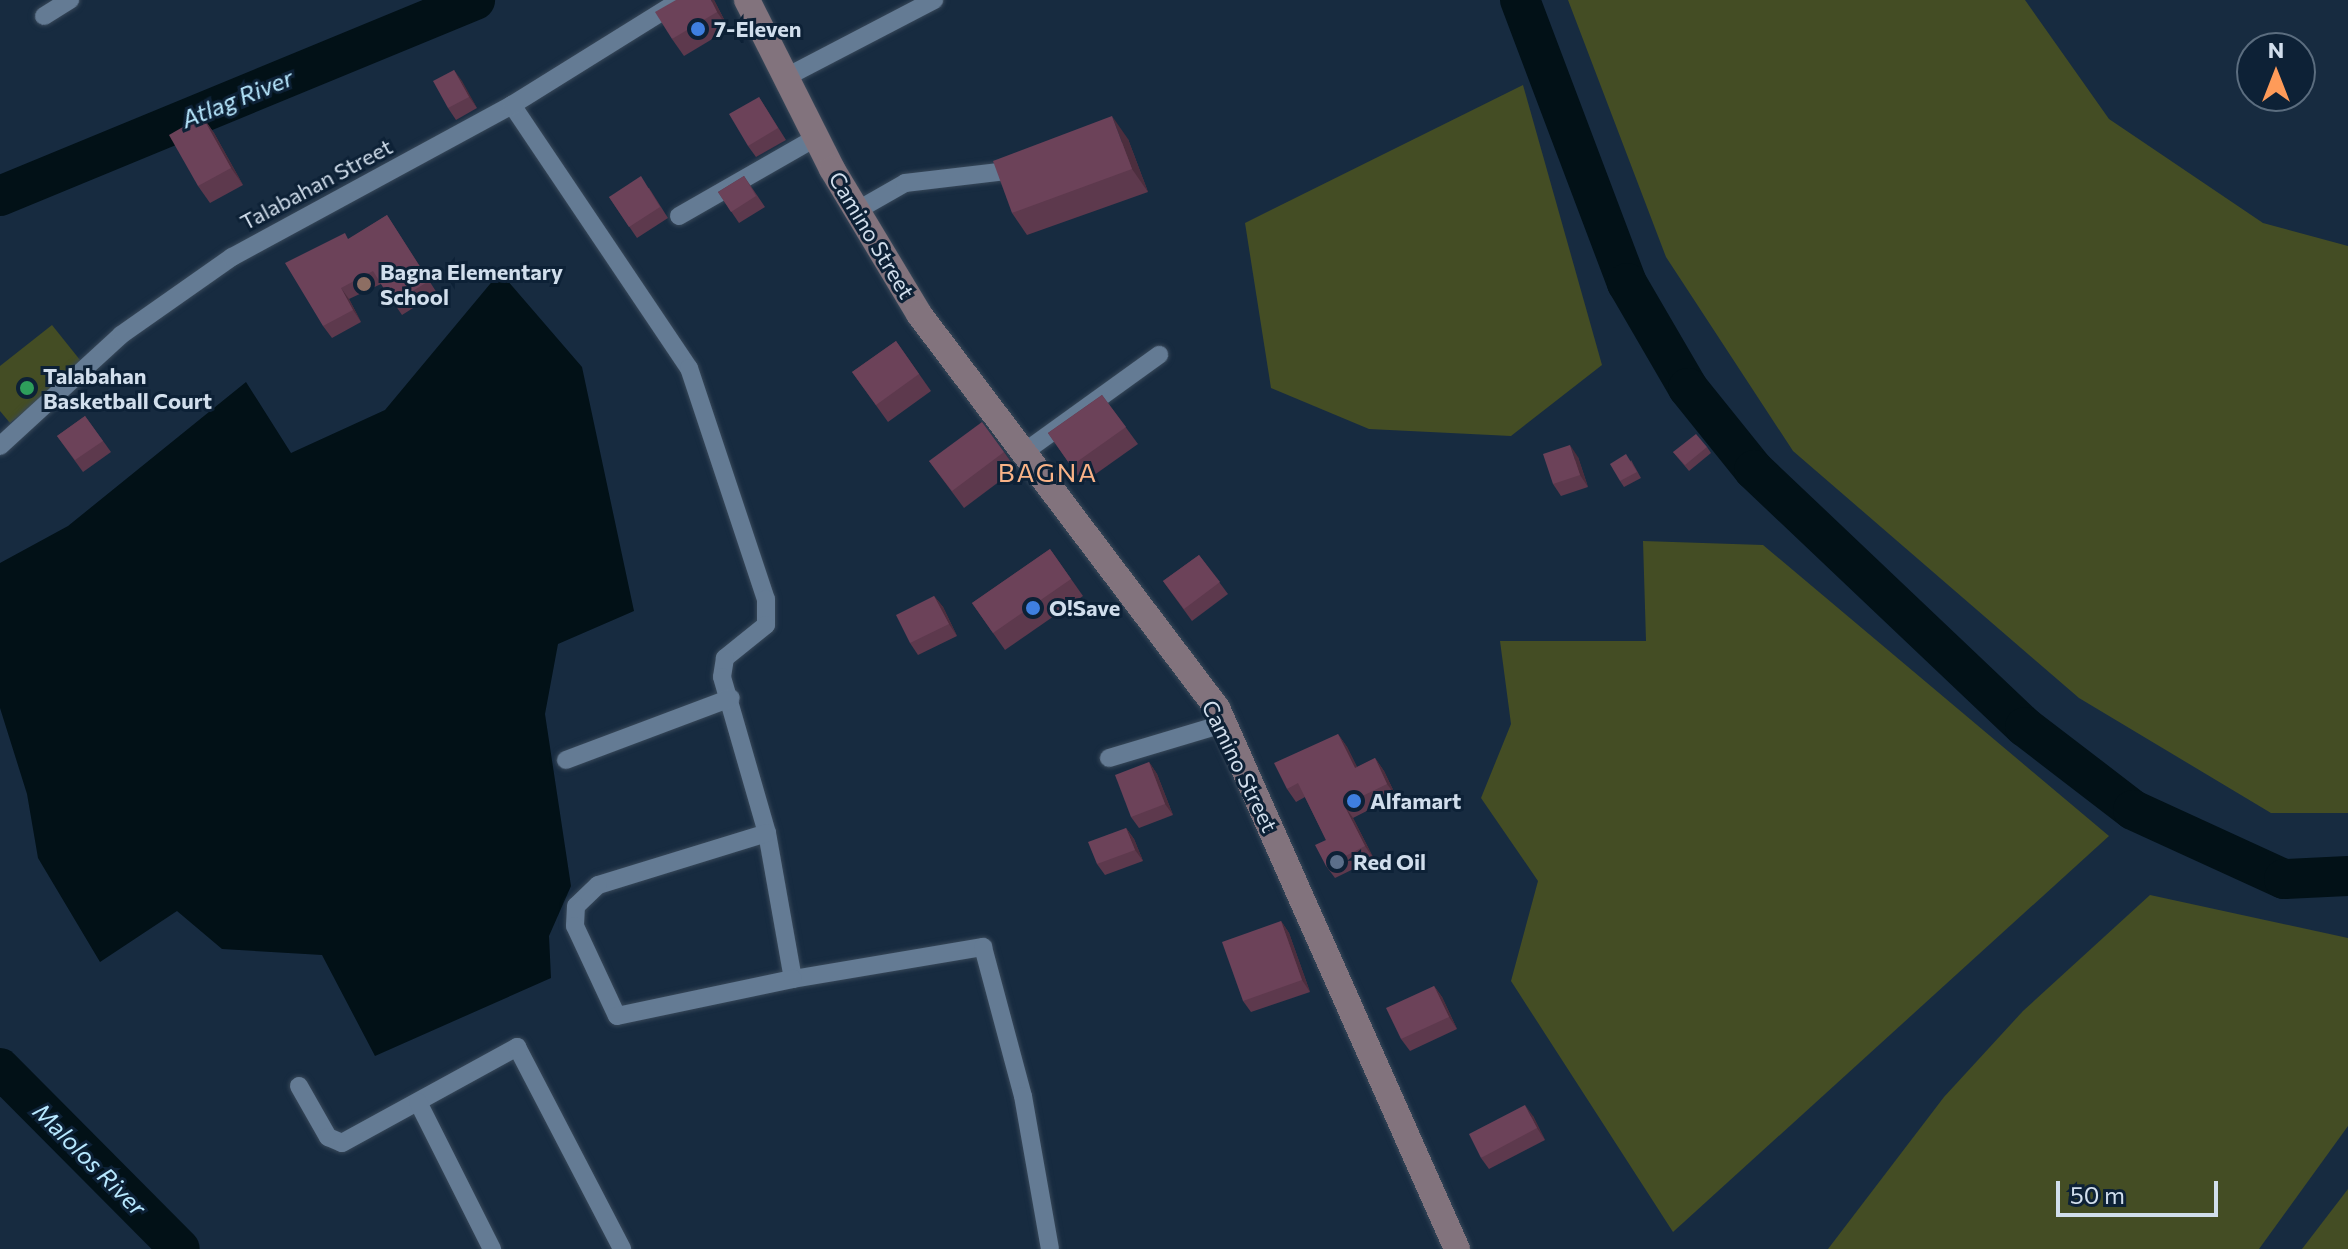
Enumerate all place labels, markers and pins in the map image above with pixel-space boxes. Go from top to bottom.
place label: 7-Eleven [714,16,802,42]
marker: 7-Eleven [689,20,707,38]
place label: Bagna Elementary School [380,258,563,310]
marker: Bagna Elementary School [355,275,373,293]
place label: Talabahan Basketball Court [43,362,212,414]
marker: Talabahan Basketball Court [18,379,36,397]
place label: O!Save [1049,595,1120,621]
marker: O!Save [1024,599,1042,617]
place label: Alfamart [1370,788,1461,814]
marker: Alfamart [1345,792,1363,810]
place label: Red Oil [1353,849,1426,875]
marker: Red Oil [1328,853,1346,871]

